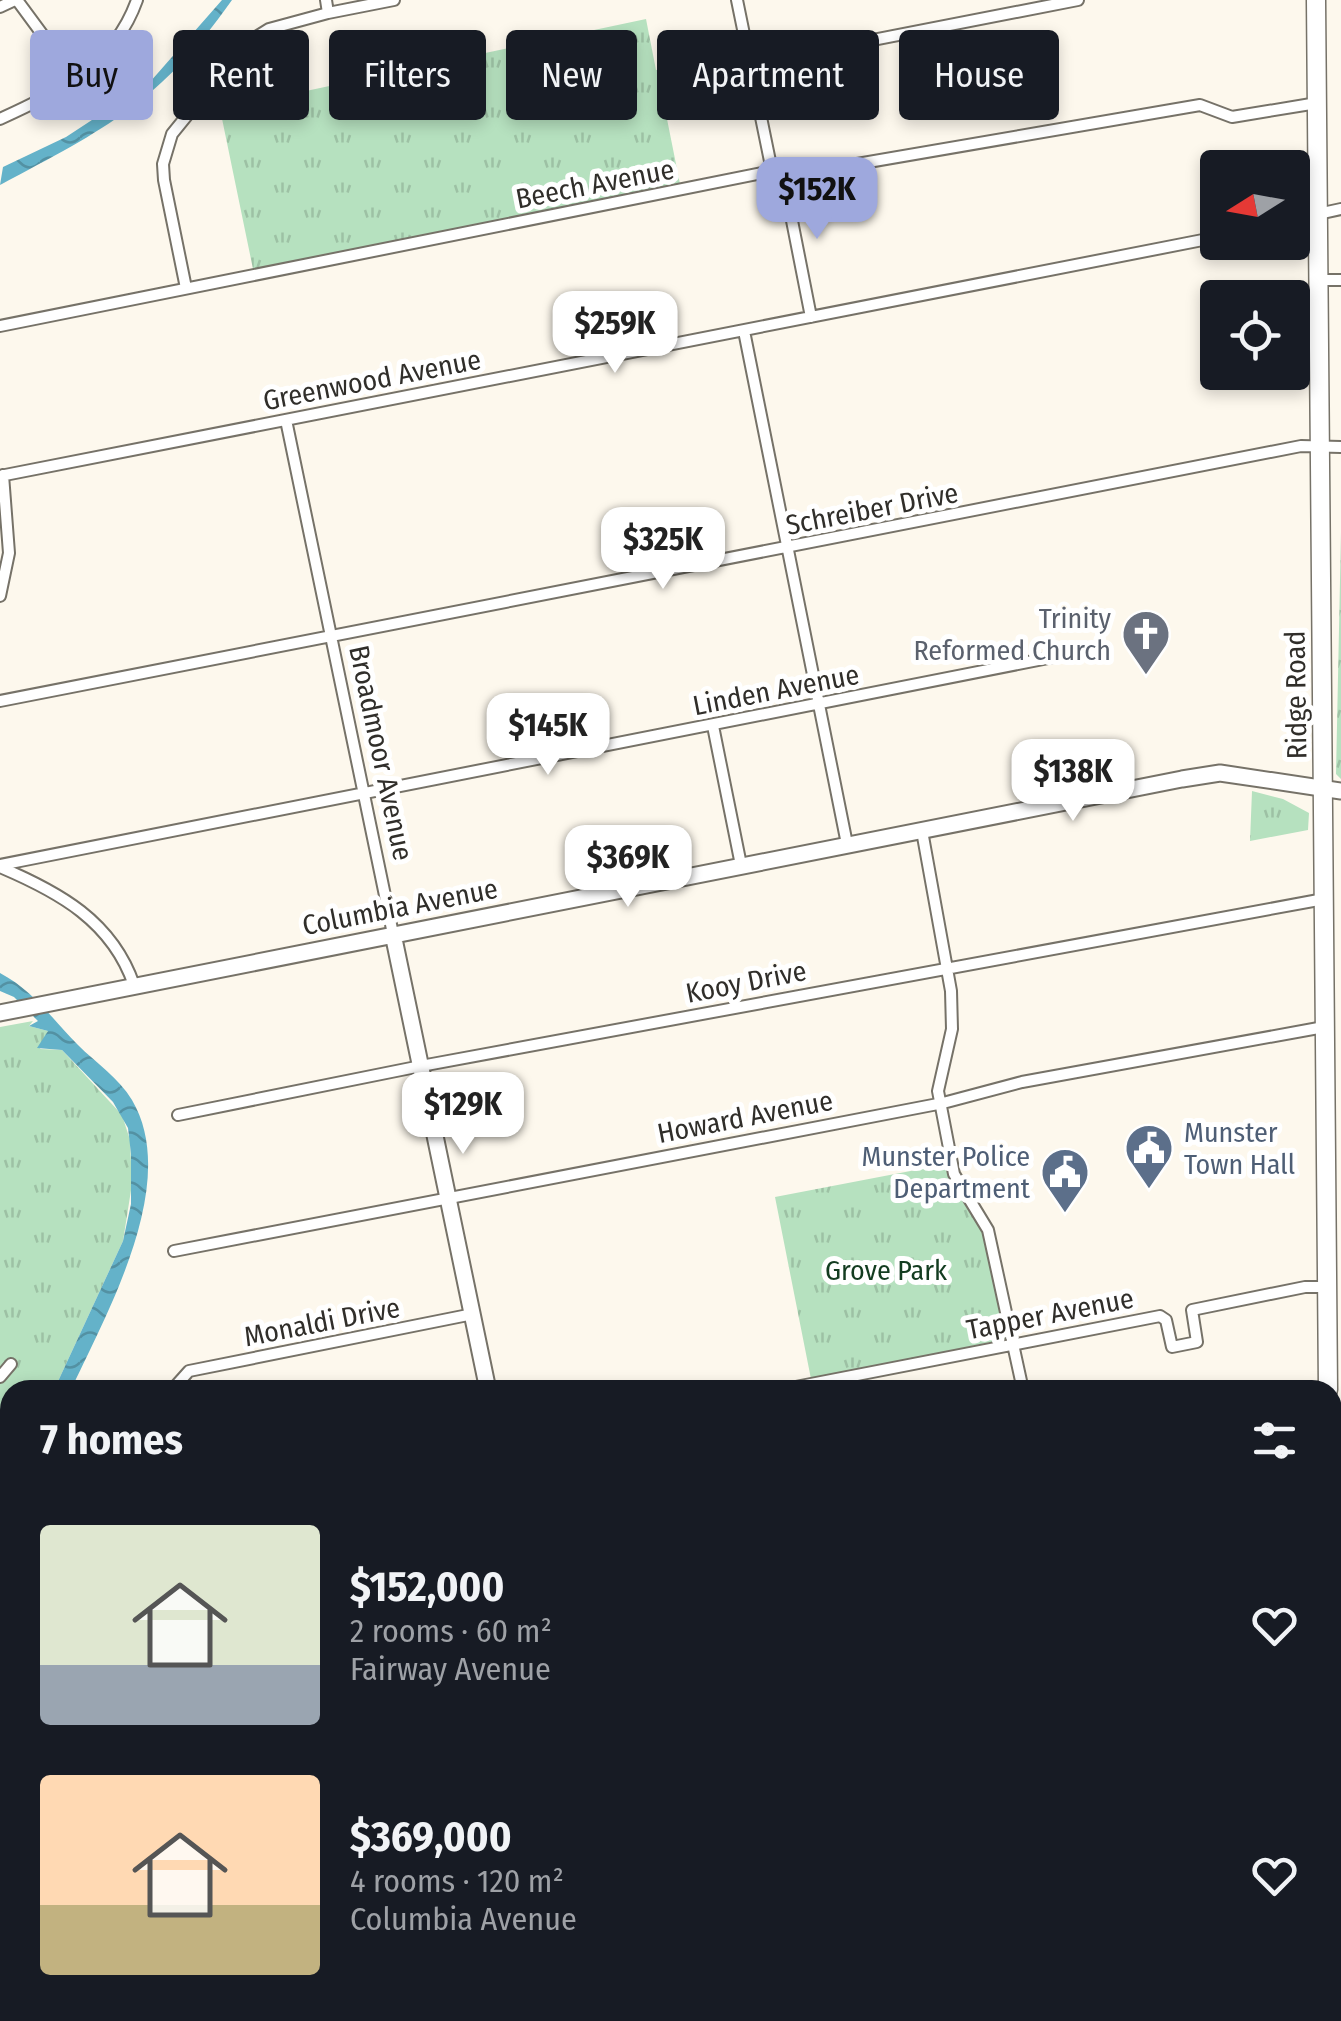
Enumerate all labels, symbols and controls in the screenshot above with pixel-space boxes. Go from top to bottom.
chip: Buy [30,30,153,120]
chip: Rent [173,30,309,120]
chip: Filters [329,30,486,120]
chip: New [506,30,637,120]
chip: Apartment [657,30,879,120]
chip: House [899,30,1059,120]
north arrow [1200,150,1310,260]
map controls [1200,150,1310,390]
street label: Beech Avenue [513,152,677,216]
pin: $152K [747,157,887,242]
text: $152K [778,170,856,208]
button: locate [1200,280,1310,390]
pin: $259K [545,291,685,376]
text: $259K [575,304,655,342]
street label: Greenwood Avenue [260,343,484,417]
street label: Schreiber Drive [783,476,961,542]
pin: $325K [593,507,733,592]
text: $325K [623,520,703,558]
place label: Trinity Reformed Church [914,602,1112,667]
church icon: Trinity Reformed Church [1120,608,1172,676]
street label: Ridge Road [1278,630,1314,760]
street label: Broadmoor Avenue [342,642,420,864]
street label: Linden Avenue [690,658,862,722]
pin: $145K [478,693,618,778]
text: $145K [509,706,587,744]
pin: $138K [1003,739,1143,824]
text: $138K [1034,752,1112,790]
pin: $369K [558,825,698,910]
text: $369K [587,838,669,876]
street label: Columbia Avenue [299,872,501,942]
street label: Kooy Drive [683,954,809,1010]
pin: $129K [393,1072,533,1157]
street label: Howard Avenue [654,1084,836,1150]
text: $129K [424,1085,502,1123]
place label: Munster Town Hall [1184,1116,1295,1181]
public building icon: Munster Town Hall [1123,1122,1175,1190]
place label: Munster Police Department [862,1140,1031,1205]
public building icon: Munster Police Department [1039,1146,1091,1214]
park label: Grove Park [825,1254,948,1287]
street label: Tapper Avenue [964,1282,1136,1346]
street label: Monaldi Drive [241,1291,403,1353]
icon: filters [1247,1413,1302,1468]
text: 7 homes [40,1415,183,1465]
text: $152,000 [350,1562,504,1612]
icon: home [120,1565,240,1685]
icon: heart [1247,1598,1302,1653]
text: 2 rooms · 60 m² [350,1612,552,1650]
text: Fairway Avenue [350,1650,551,1688]
text: $369,000 [350,1812,512,1862]
icon: home [120,1815,240,1935]
icon: heart [1247,1848,1302,1903]
text: 4 rooms · 120 m² [350,1862,564,1900]
text: Columbia Avenue [350,1900,577,1938]

